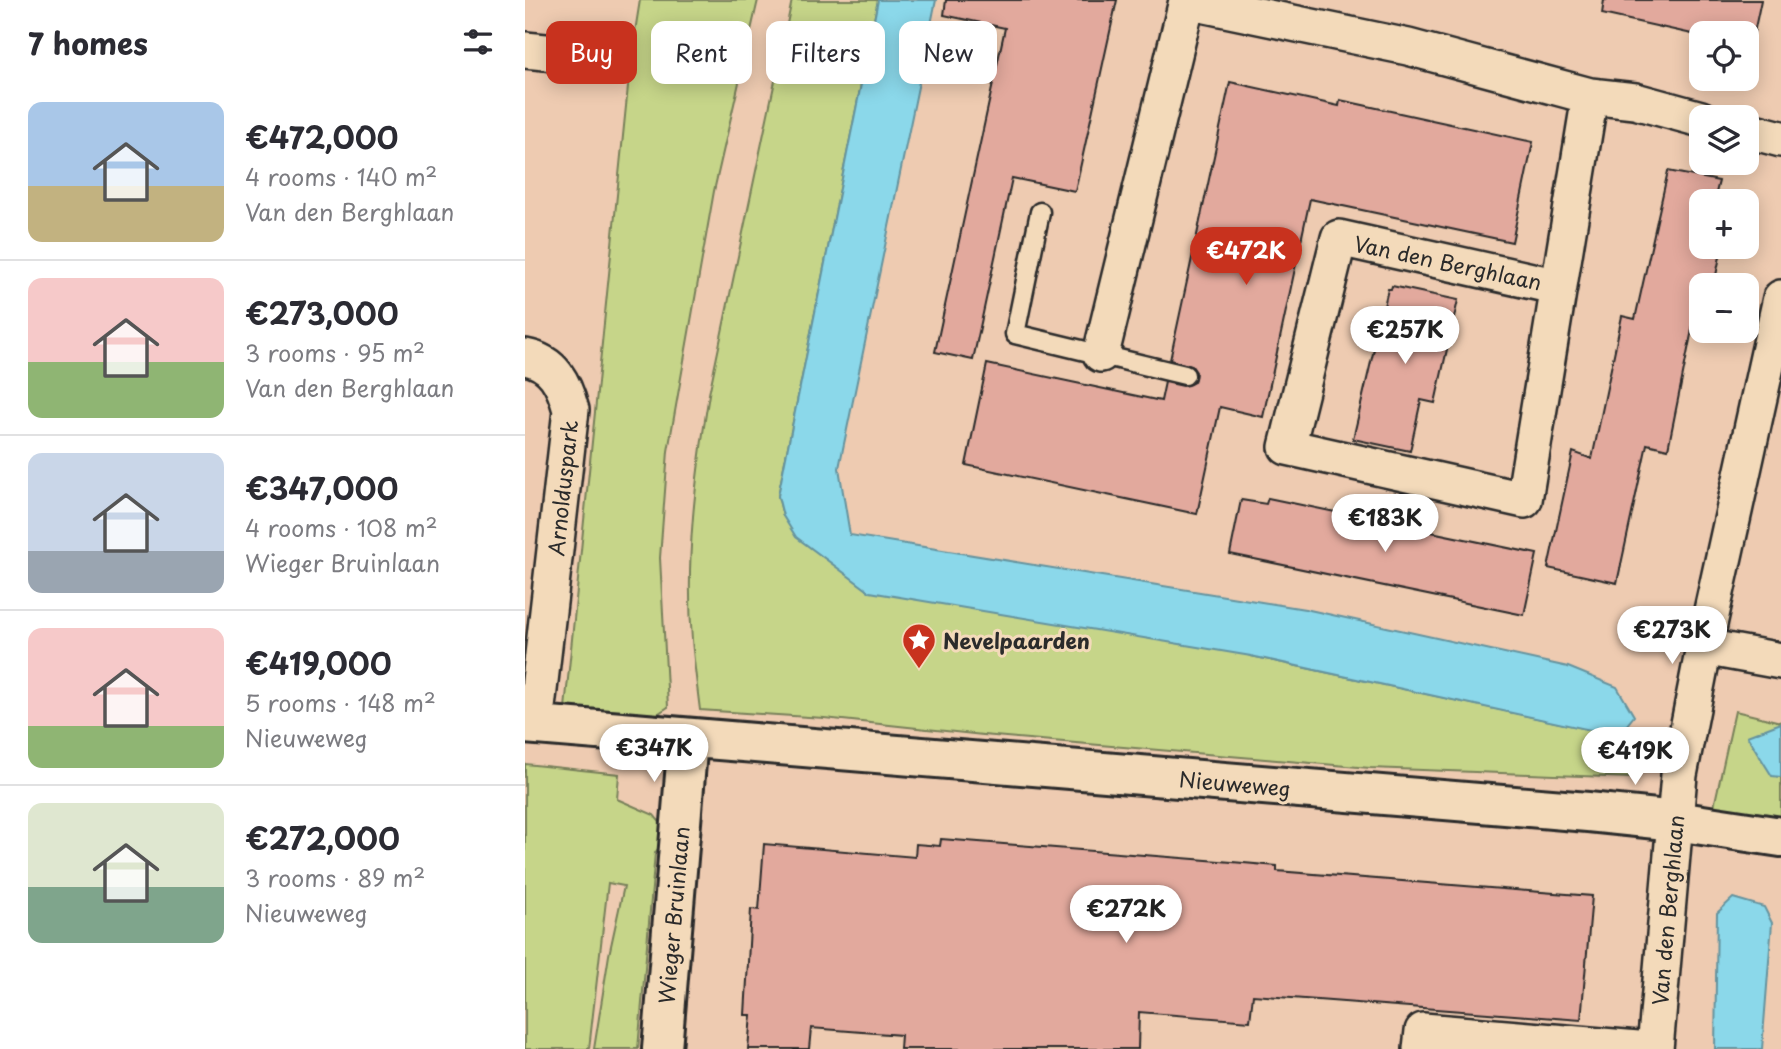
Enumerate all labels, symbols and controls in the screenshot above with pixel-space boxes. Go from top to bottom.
text: 7 homes [28,20,148,65]
chip: Buy [546,21,637,84]
chip: Rent [651,21,752,84]
chip: Filters [766,21,885,84]
chip: New [899,21,997,84]
map controls [1689,21,1759,343]
button: locate [1689,21,1759,91]
icon: filters [459,23,497,61]
button: layers [1689,105,1759,175]
text: €472,000 [245,114,398,159]
icon: home [84,130,168,214]
text: 4 rooms · 140 m² [245,159,437,194]
button: + [1689,189,1759,259]
text: Van den Berghlaan [245,194,454,229]
street label: Van den Berghlaan [1351,226,1545,298]
pin: €472K [1197,228,1295,287]
text: €472K [1206,232,1286,267]
button: − [1689,273,1759,343]
text: €273,000 [245,290,399,335]
icon: home [84,306,168,390]
pin: €257K [1356,306,1454,366]
text: €257K [1366,311,1444,346]
text: 3 rooms · 95 m² [245,335,425,370]
text: Van den Berghlaan [245,370,454,405]
street label: Arnolduspark [539,418,585,557]
text: €347,000 [245,465,398,510]
icon: home [84,481,168,565]
pin: €183K [1336,494,1434,554]
text: €183K [1348,499,1422,534]
text: 4 rooms · 108 m² [245,510,438,545]
text: Wieger Bruinlaan [245,545,440,580]
pin: €273K [1623,606,1721,666]
text: €273K [1633,611,1711,646]
place icon: Nevelpaarden [900,621,938,670]
place label: Nevelpaarden [943,624,1090,656]
text: €419,000 [245,640,392,685]
icon: home [84,656,168,740]
text: 5 rooms · 148 m² [245,685,436,720]
text: Nieuweweg [245,720,368,755]
pin: €347K [605,724,703,784]
pin: €419K [1586,728,1684,787]
text: €347K [615,729,693,764]
text: €419K [1597,732,1673,767]
street label: Nieuweweg [1178,762,1292,804]
street label: Van den Berghlaan [1643,813,1691,1007]
text: €272,000 [245,815,400,860]
street label: Wieger Bruinlaan [649,825,697,1005]
icon: home [84,831,168,915]
text: 3 rooms · 89 m² [245,860,425,895]
pin: €272K [1077,886,1175,945]
text: €272K [1086,890,1166,925]
text: Nieuweweg [245,895,368,930]

